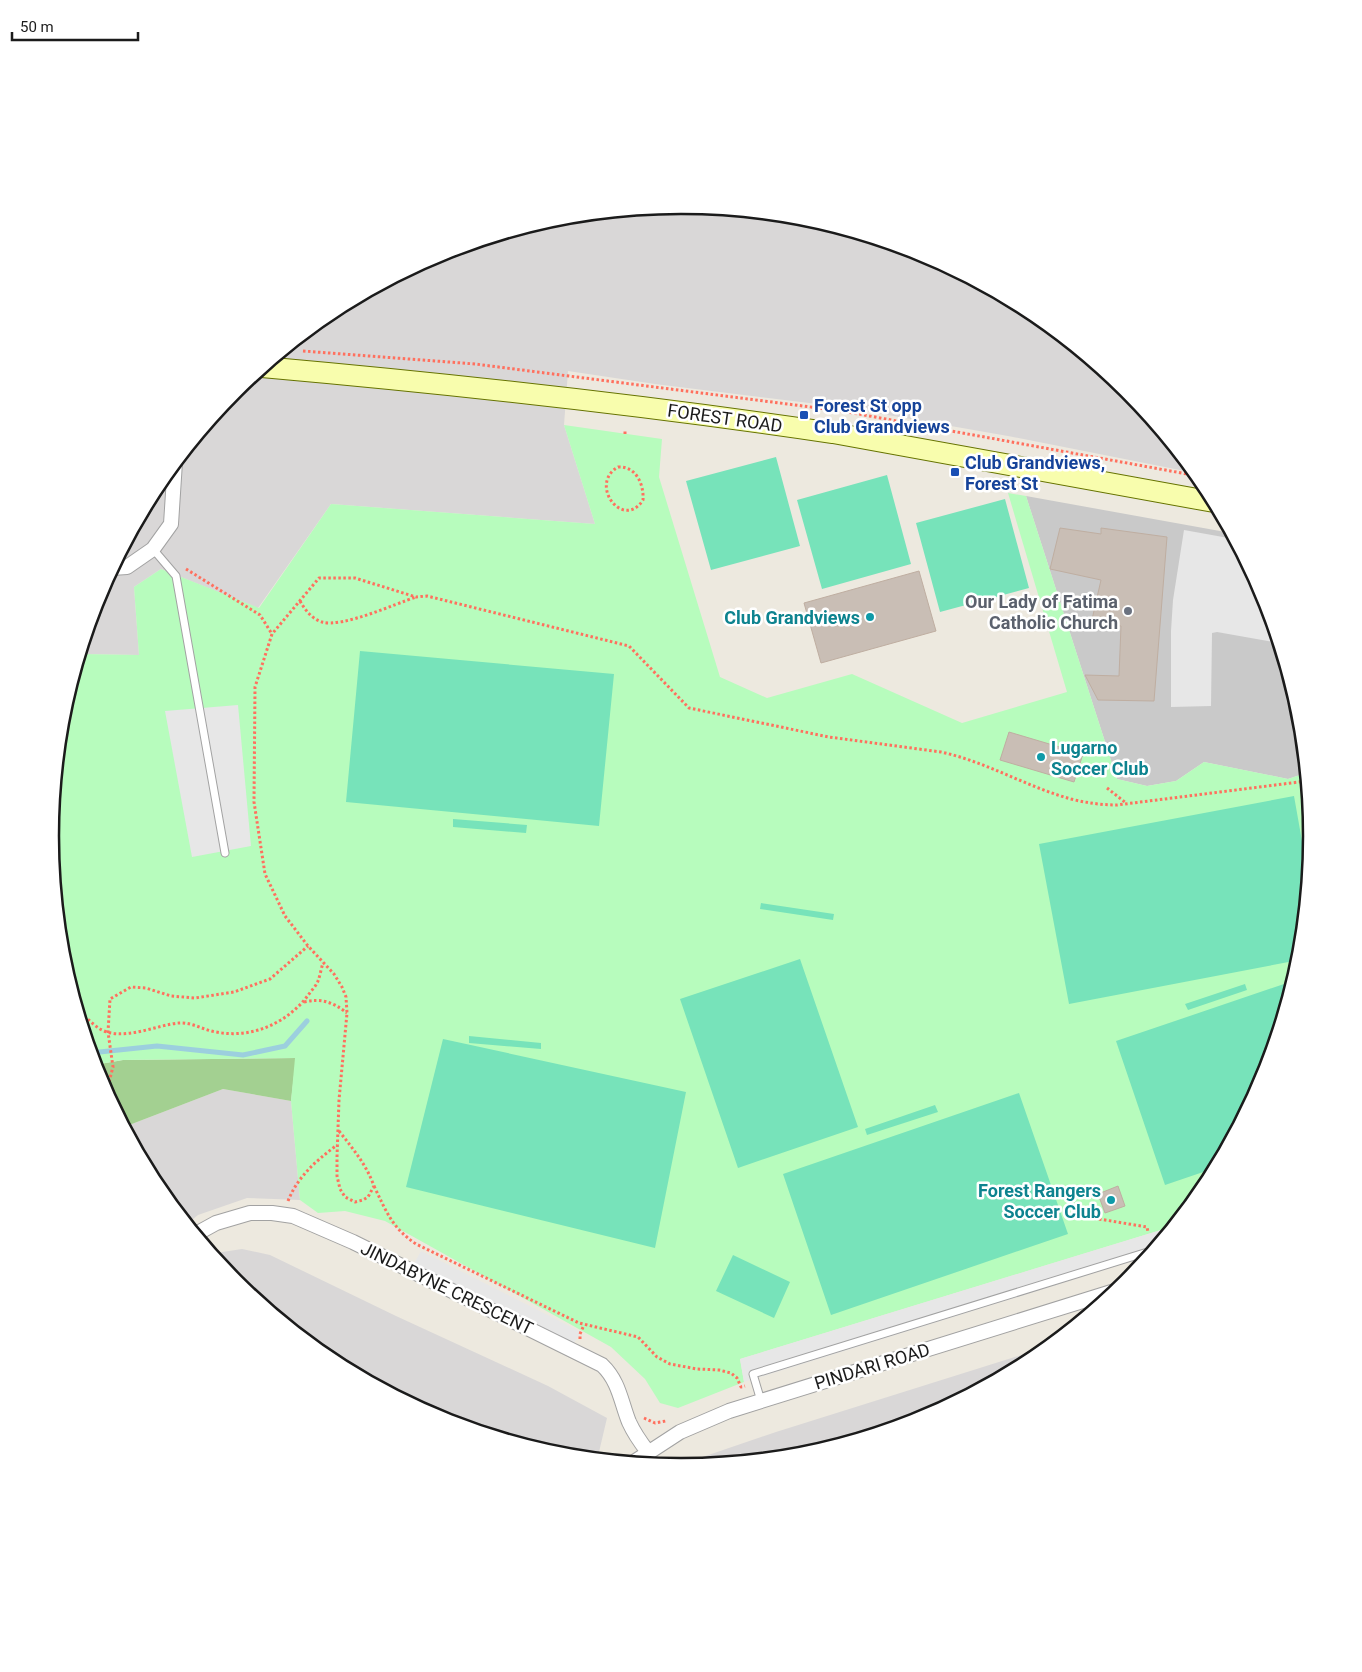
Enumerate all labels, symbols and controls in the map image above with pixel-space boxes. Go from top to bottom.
scale bar [12,10,139,42]
text: 50 m [20,18,54,36]
place label: Forest St opp Club Grandviews [814,395,950,437]
street label: FOREST ROAD [666,400,784,436]
marker: Forest St opp Club Grandviews [798,409,810,421]
place label: Club Grandviews, Forest St [965,452,1105,494]
marker: Club Grandviews, Forest St [949,466,961,478]
place label: Our Lady of Fatima Catholic Church [965,591,1118,633]
marker: Our Lady of Fatima Catholic Church [1122,605,1134,617]
place label: Club Grandviews [724,607,860,628]
marker: Club Grandviews [864,611,876,623]
place label: Lugarno Soccer Club [1051,737,1149,779]
marker: Lugarno Soccer Club [1035,751,1047,763]
place label: Forest Rangers Soccer Club [978,1180,1101,1222]
marker: Forest Rangers Soccer Club [1105,1194,1117,1206]
street label: JINDABYNE CRESCENT [357,1237,537,1339]
street label: PINDARI ROAD [812,1338,932,1394]

